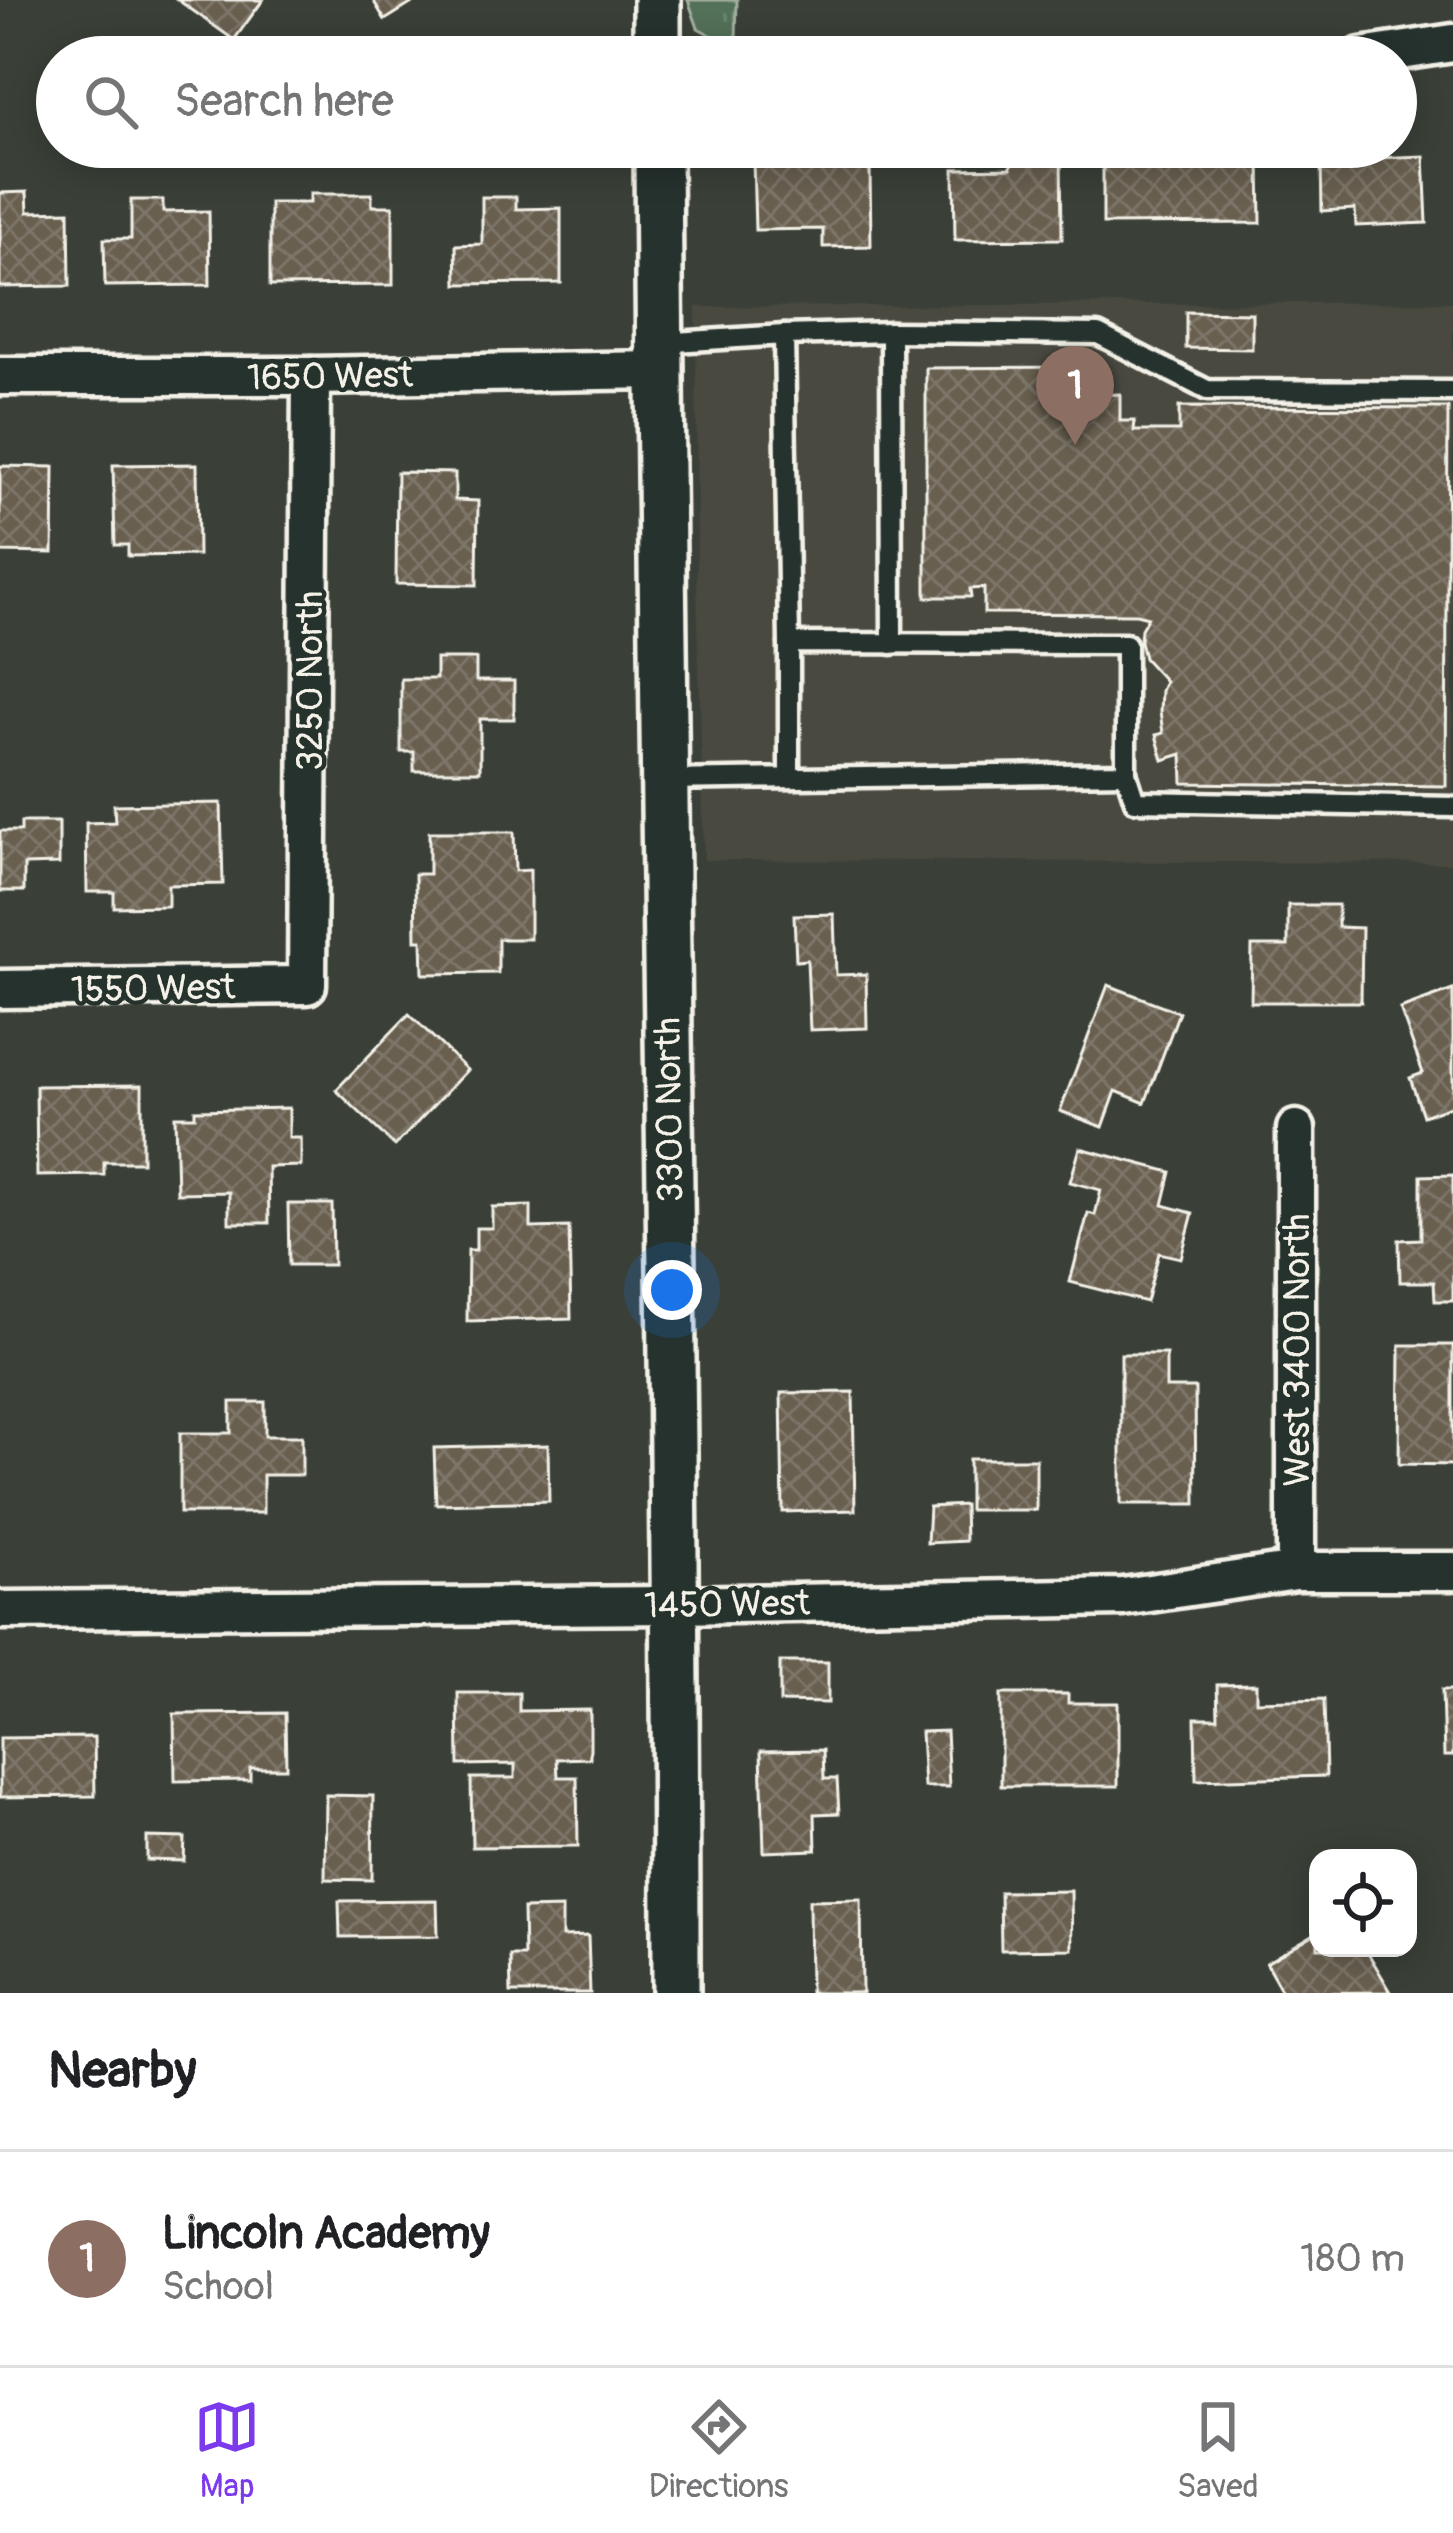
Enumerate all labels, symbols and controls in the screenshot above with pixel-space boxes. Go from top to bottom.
search box [36,36,1417,168]
icon: search [78,69,144,135]
text: Search here [174,74,394,130]
pin: 1 [1036,346,1114,445]
street label: 1650 West [247,353,414,400]
street label: 3250 North [288,591,333,771]
street label: 1550 West [70,965,236,1012]
street label: 3300 North [645,1017,694,1203]
street label: West 3400 North [1275,1214,1320,1486]
your location [642,1260,702,1320]
street label: 1450 West [644,1581,811,1628]
map controls [1309,1849,1417,1957]
button: locate [1309,1849,1417,1957]
text: Nearby [48,2039,196,2103]
text: Lincoln Academy [162,2206,490,2262]
text: 1 [79,2234,95,2283]
text: 180 m [1300,2234,1405,2283]
text: School [162,2262,274,2311]
tab: Map [194,2394,260,2507]
tab: Directions [649,2394,789,2507]
tab: Saved [1177,2394,1259,2507]

